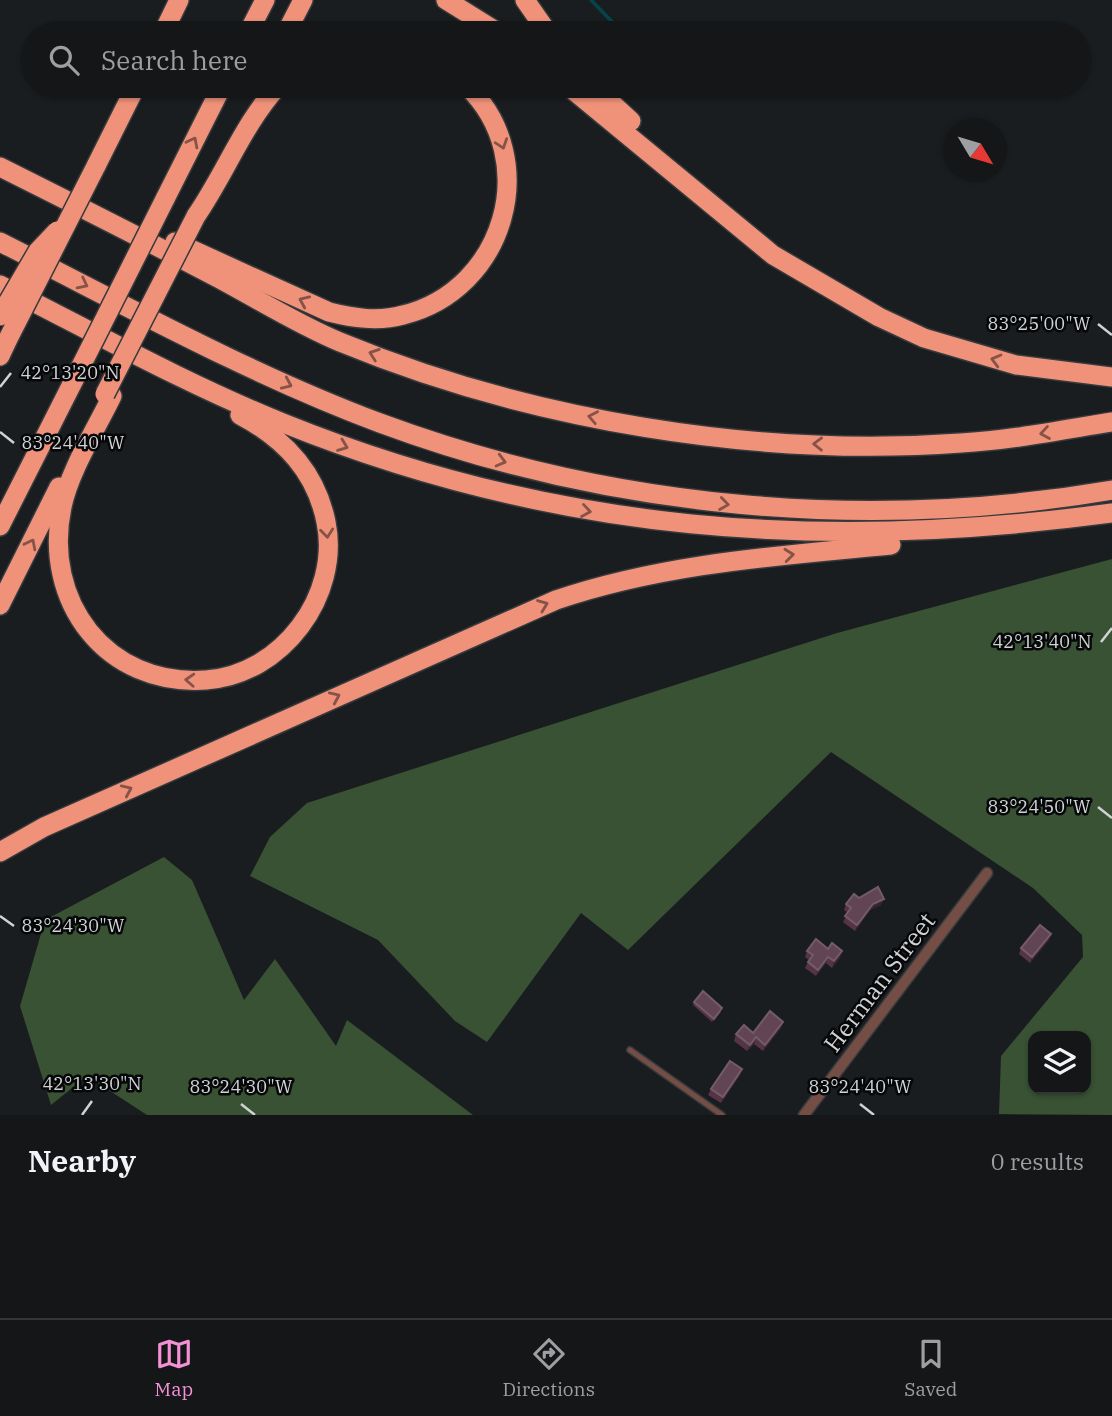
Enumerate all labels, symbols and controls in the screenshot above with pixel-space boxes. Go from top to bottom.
search box [21,21,1091,98]
icon: search [45,41,83,79]
text: Search here [101,43,247,77]
north arrow [944,119,1007,182]
one-way arrow [185,137,199,150]
one-way arrow [494,137,508,149]
one-way arrow [76,276,88,289]
one-way arrow [298,295,311,309]
text: 83°25'00"W [988,312,1091,335]
one-way arrow [369,348,381,362]
one-way arrow [990,354,1002,368]
text: 42°13'20"N [21,361,120,384]
one-way arrow [280,376,292,390]
one-way arrow [587,410,599,425]
one-way arrow [1039,425,1051,440]
text: 83°24'40"W [22,431,125,454]
one-way arrow [812,436,823,452]
one-way arrow [336,438,348,452]
one-way arrow [495,452,507,467]
one-way arrow [718,496,730,511]
one-way arrow [580,503,592,518]
one-way arrow [320,528,335,539]
one-way arrow [22,539,36,551]
one-way arrow [784,548,795,563]
one-way arrow [536,599,548,613]
text: 42°13'40"N [993,630,1092,653]
one-way arrow [185,672,196,687]
one-way arrow [328,691,340,705]
one-way arrow [120,784,133,798]
text: 83°24'50"W [988,795,1091,818]
street label: Herman Street [816,906,942,1058]
text: 83°24'30"W [22,914,125,937]
map controls [1028,1031,1091,1094]
button: layers [1028,1031,1091,1094]
text: 42°13'30"N [43,1072,142,1095]
text: 83°24'30"W [190,1075,293,1098]
text: 83°24'40"W [809,1075,912,1098]
text: Nearby [28,1141,136,1180]
text: 0 results [991,1146,1084,1176]
tab: Map [155,1335,193,1401]
tab: Directions [502,1335,595,1401]
tab: Saved [904,1335,957,1401]

